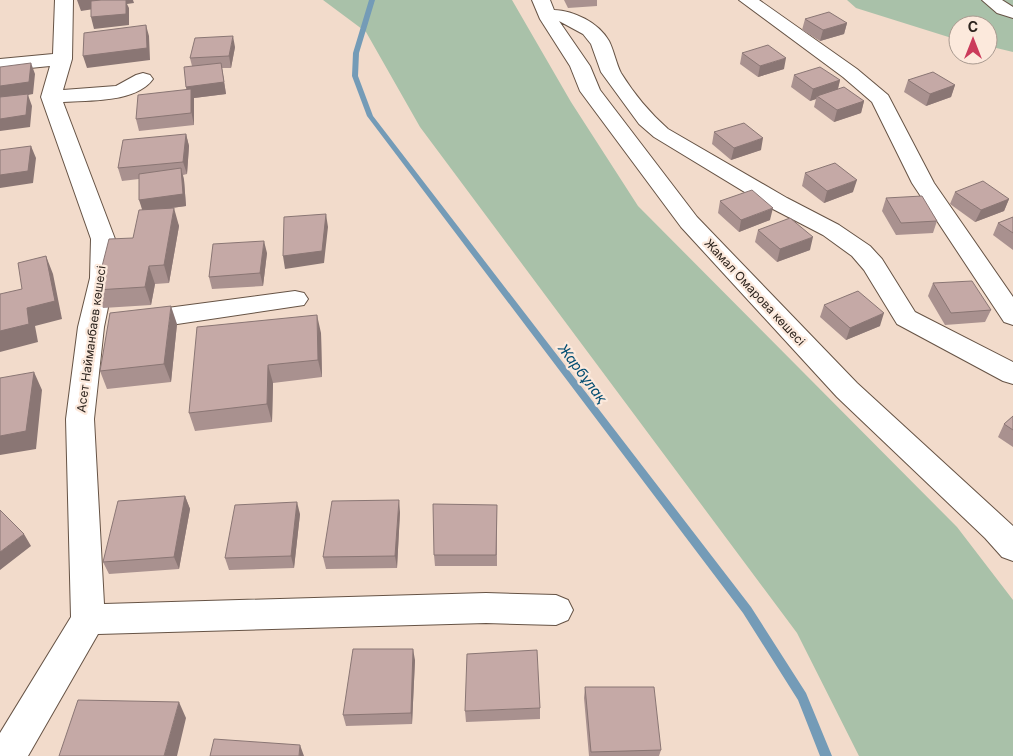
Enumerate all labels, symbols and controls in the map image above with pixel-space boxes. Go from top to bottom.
north arrow [948,15,998,65]
text: С [968,18,978,35]
street label: Жамал Омарова көшесі [702,236,808,349]
street label: Асет Найманбаев көшесі [73,265,109,413]
water label: Жарбұлақ [555,339,611,406]

